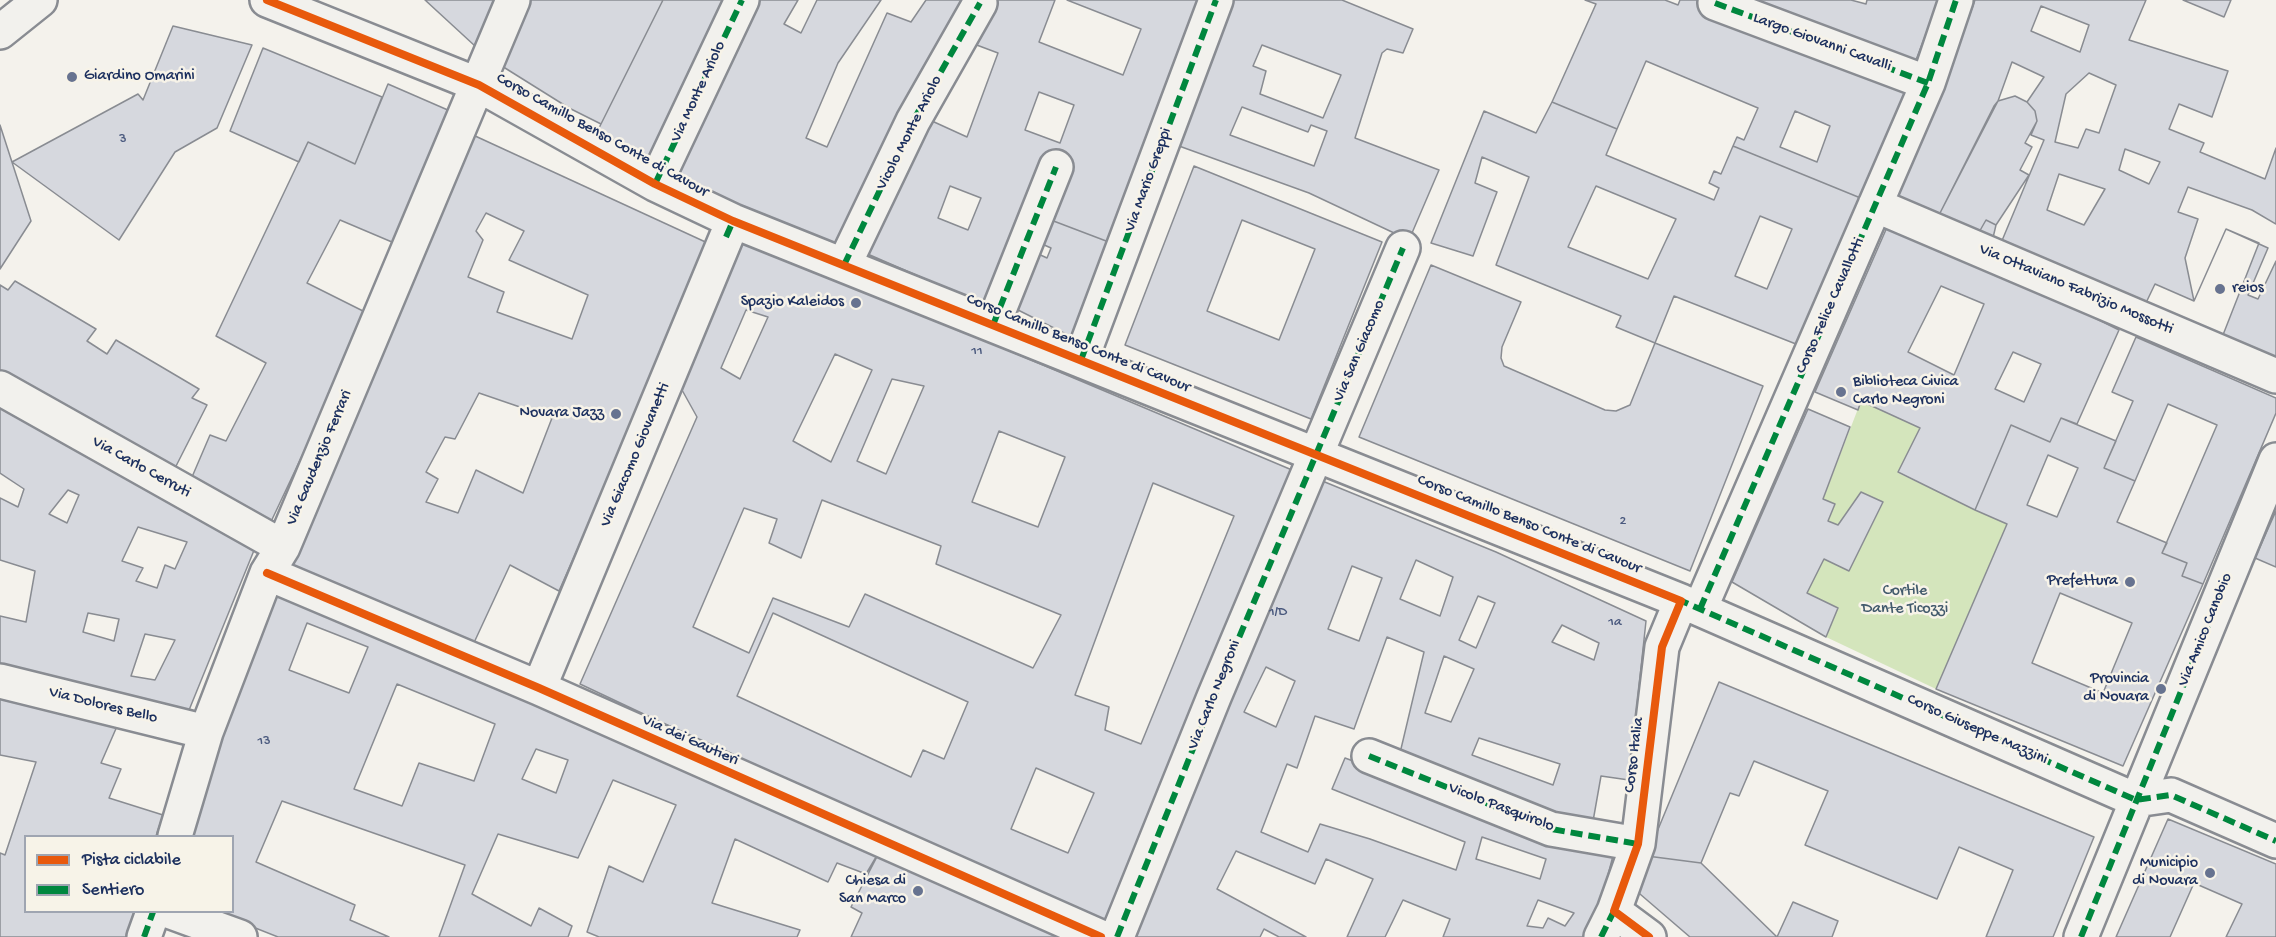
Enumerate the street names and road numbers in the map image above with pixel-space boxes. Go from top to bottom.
street label: Largo Giovanni Cavalli [1750,9,1894,77]
street label: Via Monte Ariolo [667,38,731,146]
street label: Corso Camillo Benso Conte di Cavour [492,69,712,203]
street label: Vicolo Monte Ariolo [873,73,947,193]
street label: Via Mario Greppi [1121,125,1177,235]
street label: Corso Felice Cavallotti [1792,235,1870,377]
street label: Via Ottaviano Fabrizio Mossotti [1976,240,2176,340]
street label: Corso Camillo Benso Conte di Cavour [963,290,1193,398]
street label: Via San Giacomo [1330,297,1390,405]
street label: Via Giacomo Giovanetti [597,380,675,530]
street label: Via Gaudenzio Ferrari [283,387,357,529]
street label: Via Carlo Cerruti [88,433,194,503]
street label: Corso Camillo Benso Conte di Cavour [1414,471,1644,579]
street label: Via Amico Canobio [2175,571,2237,689]
street label: Via Carlo Negroni [1184,637,1246,753]
street label: Via Dolores Bello [47,683,159,729]
street label: Corso Giuseppe Mazzini [1904,690,2050,770]
street label: Via dei Gautieri [639,711,741,771]
street label: Corso Italia [1621,716,1649,794]
street label: Vicolo Pasquirolo [1445,779,1557,837]

